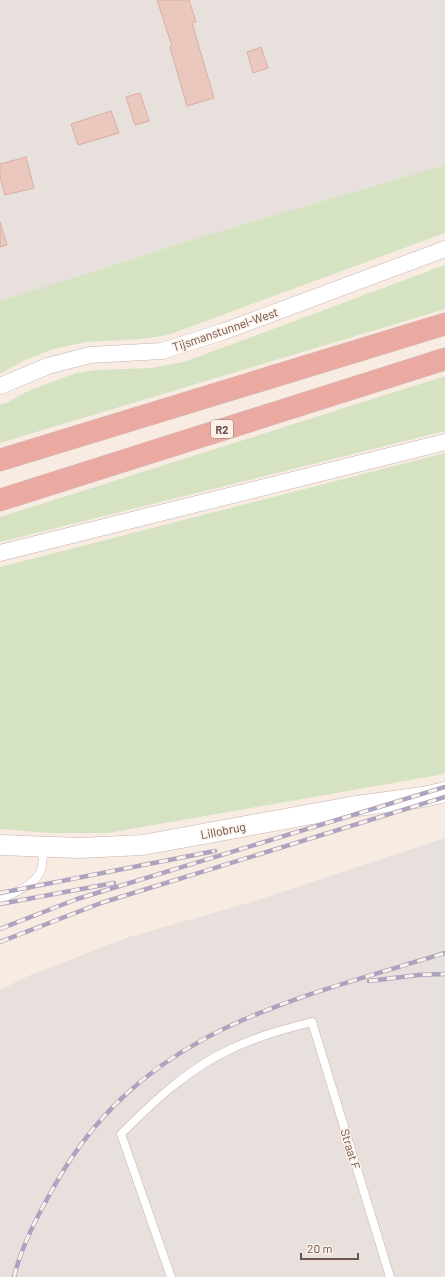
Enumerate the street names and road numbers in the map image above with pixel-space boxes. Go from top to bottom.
street label: Tijsmanstunnel-West [170,304,280,354]
road number: R2 [211,420,233,438]
street label: Lillobrug [199,819,247,841]
street label: Straat F [338,1127,364,1171]

